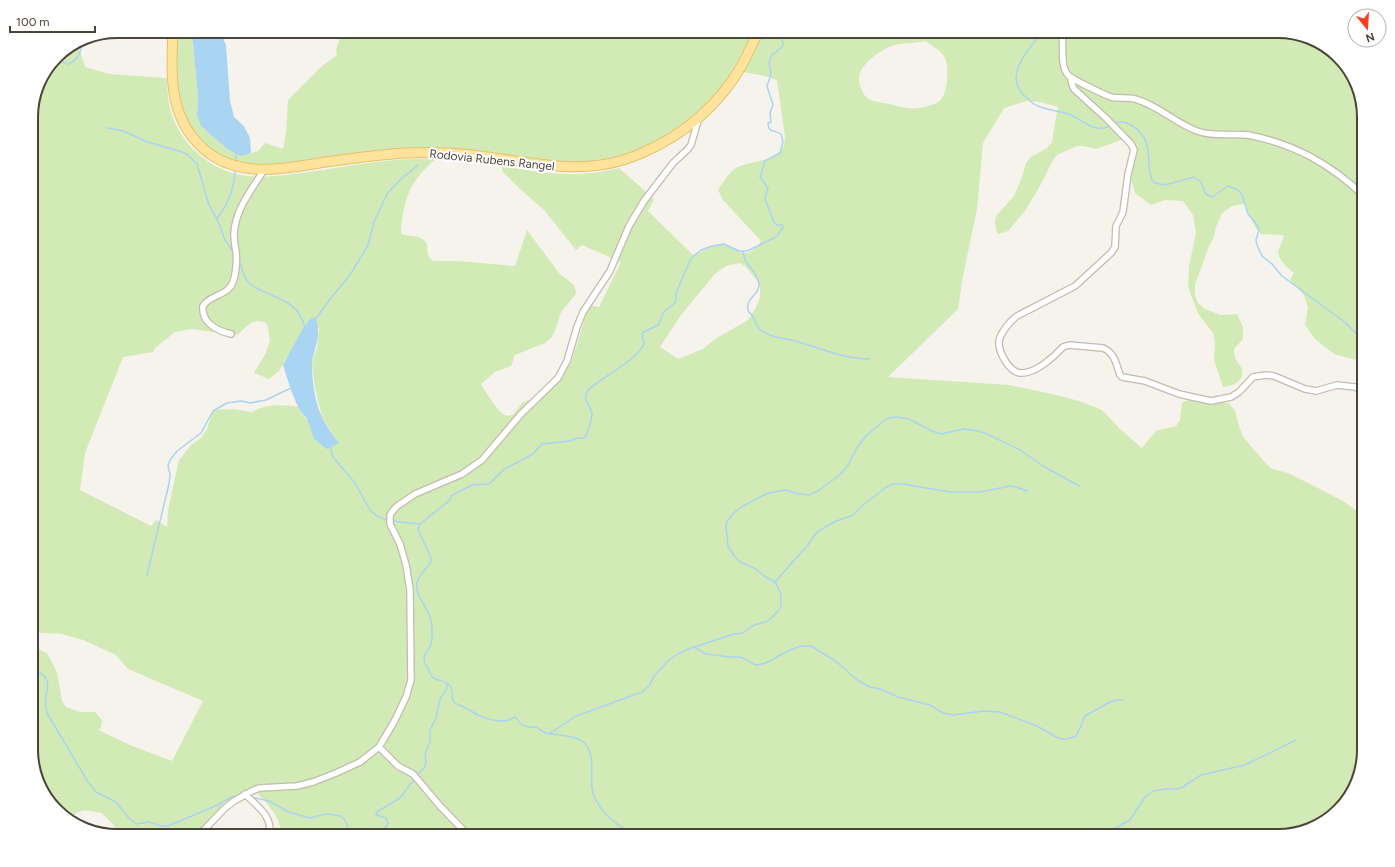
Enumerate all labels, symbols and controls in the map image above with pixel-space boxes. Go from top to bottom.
scale bar [10,8,95,34]
north arrow [1347,8,1387,48]
text: 100 m [16,15,50,29]
text: N [1364,30,1376,45]
street label: Rodovia Rubens Rangel [429,146,555,174]

